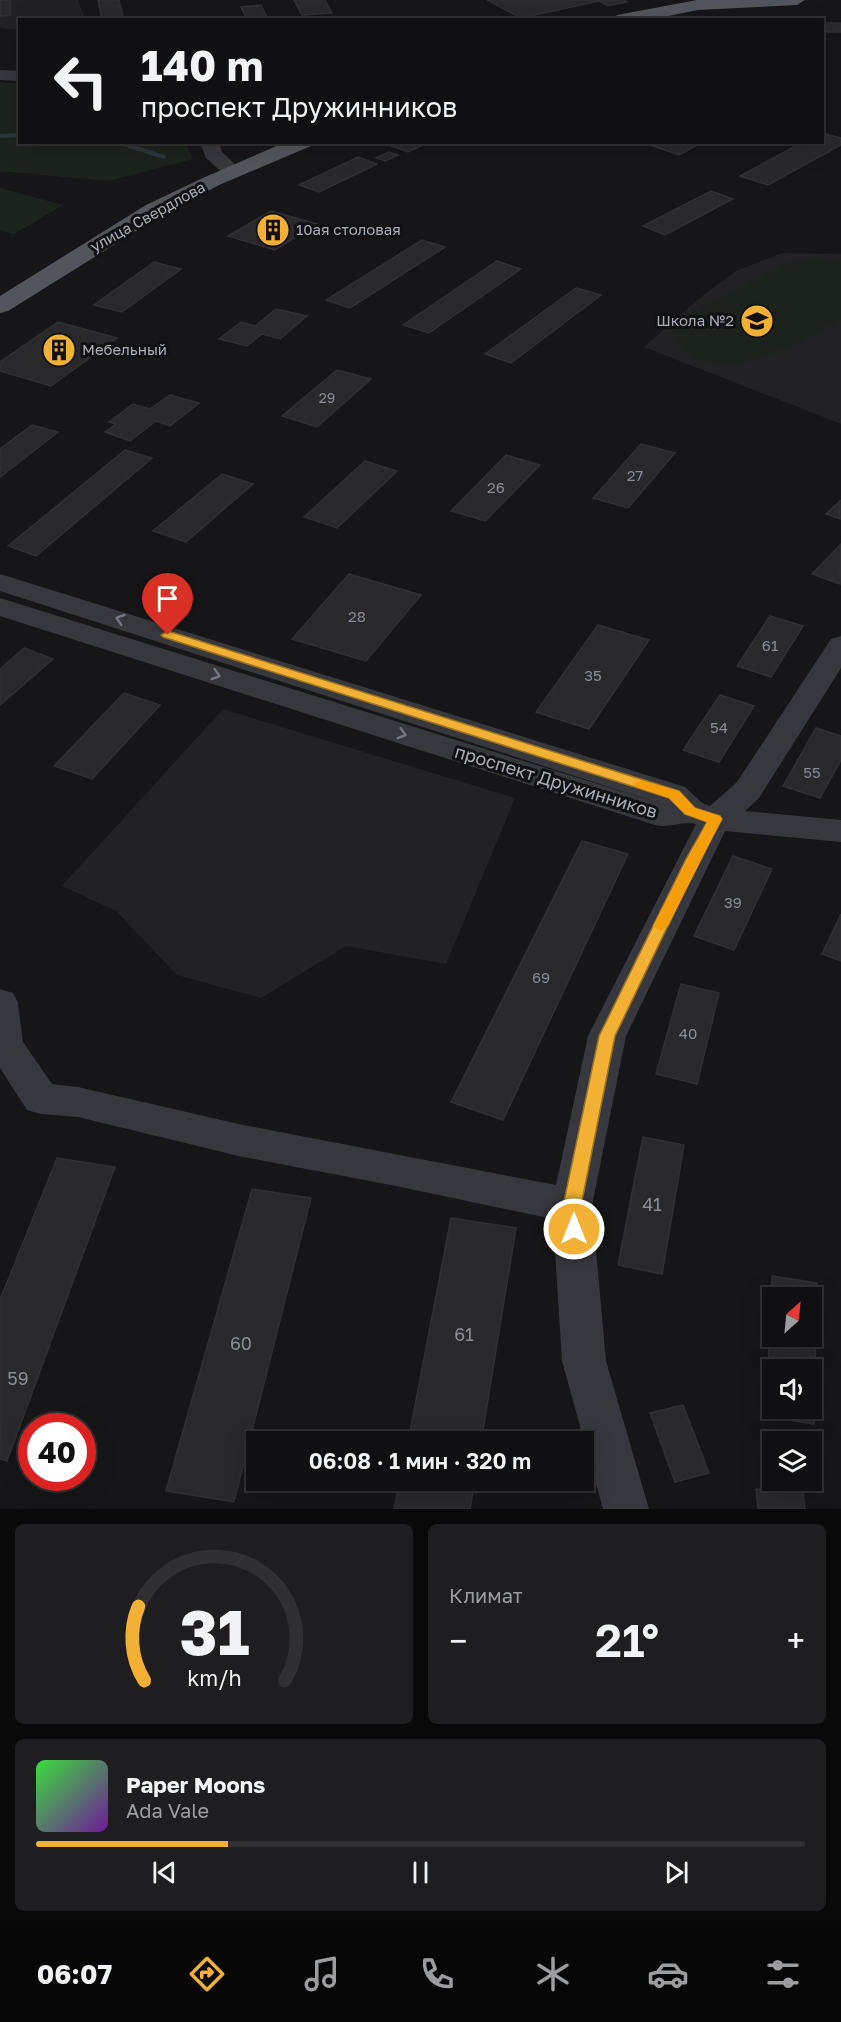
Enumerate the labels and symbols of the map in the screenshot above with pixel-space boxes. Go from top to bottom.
street label: улица Свердлова [87,177,208,255]
building icon: 10ая столовая [255,212,291,248]
place label: 10ая столовая [296,220,401,238]
school or university icon: Школа №2 [739,303,775,339]
place label: Школа №2 [656,311,734,329]
building icon: Мебельный [41,332,77,368]
place label: Мебельный [82,340,167,358]
house number: 29 [319,389,335,406]
house number: 27 [627,466,643,484]
house number: 26 [487,478,505,496]
pin [142,573,193,635]
house number: 28 [348,607,366,625]
one-way arrow [115,614,126,627]
house number: 61 [762,636,778,654]
house number: 35 [584,666,602,684]
one-way arrow [210,668,221,681]
house number: 54 [710,718,728,736]
one-way arrow [396,727,407,739]
street label: проспект Дружинников [452,740,660,822]
house number: 55 [803,763,821,781]
house number: 39 [724,893,742,911]
house number: 69 [532,968,550,986]
house number: 40 [679,1024,697,1042]
house number: 41 [642,1193,662,1215]
position arrow [542,1197,606,1261]
north arrow [762,1287,822,1347]
house number: 61 [454,1323,474,1345]
house number: 60 [230,1332,252,1354]
house number: 59 [7,1367,29,1389]
speed limit sign: 40 [18,1413,96,1491]

